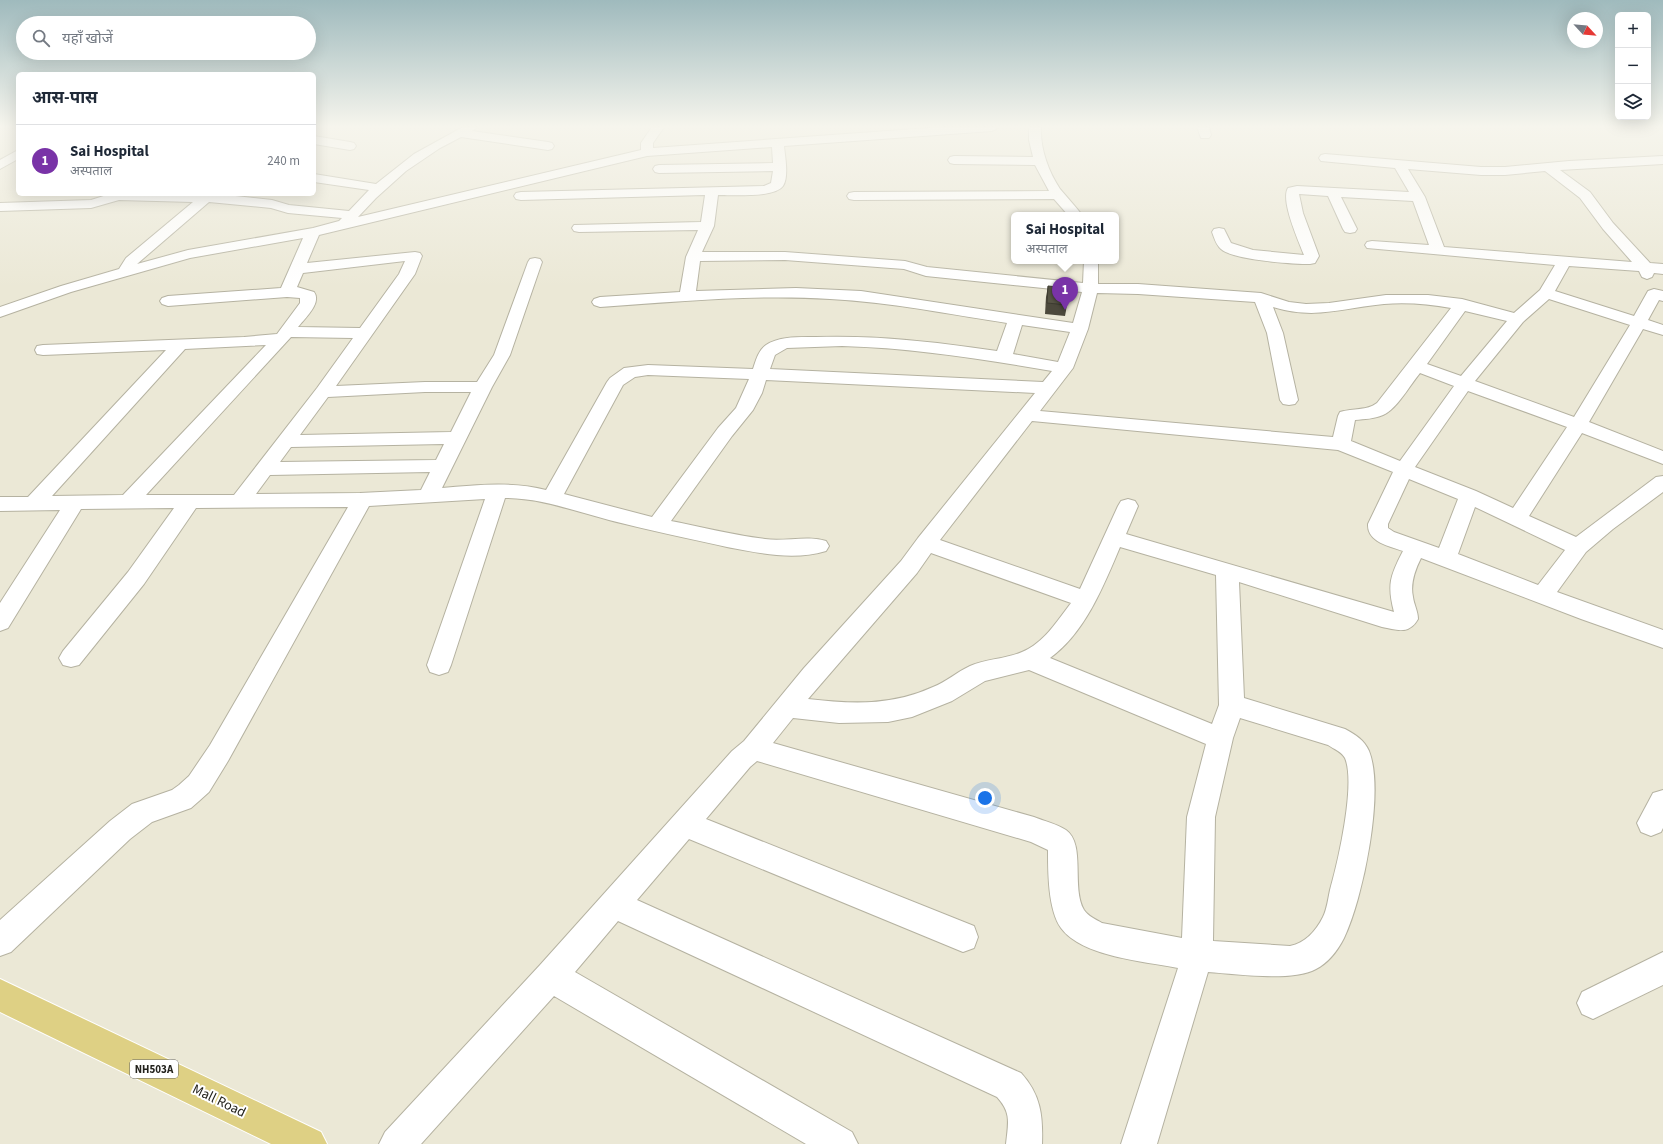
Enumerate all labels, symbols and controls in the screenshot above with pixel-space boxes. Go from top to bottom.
north arrow [1567,12,1603,48]
map controls [1615,12,1651,120]
button: + [1615,12,1651,48]
search box [16,16,316,60]
icon: search [30,27,52,49]
text: यहाँ खोजें [62,28,113,49]
button: − [1615,48,1651,84]
button: layers [1615,84,1651,120]
text: आस-पास [32,86,98,110]
text: Sai Hospital [70,141,149,162]
text: 1 [42,152,48,170]
text: 240 m [267,152,300,170]
text: अस्पताल [70,162,112,180]
popup [1011,212,1119,264]
text: Sai Hospital [1026,219,1104,240]
text: अस्पताल [1026,240,1068,258]
pin: 1 [1052,277,1078,310]
your location [975,788,995,808]
road number: NH503A [130,1060,178,1078]
street label: Mall Road [189,1079,249,1123]

